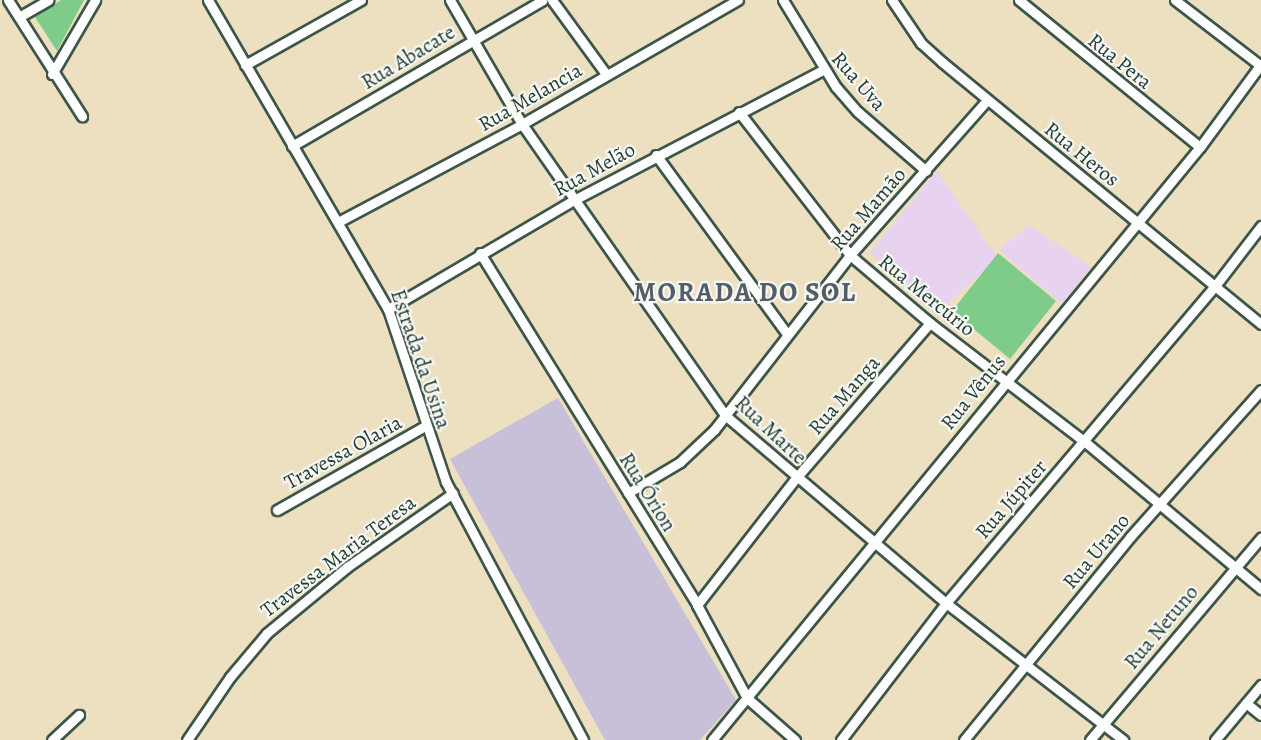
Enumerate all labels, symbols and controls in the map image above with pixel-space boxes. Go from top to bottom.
street label: Rua Abacate [357,19,459,95]
street label: Rua Pera [1083,28,1157,94]
street label: Rua Uva [826,46,892,116]
street label: Rua Melancia [474,57,586,137]
street label: Rua Heros [1039,116,1125,192]
street label: Rua Melão [549,136,639,202]
street label: Rua Mamão [825,162,911,256]
street label: Rua Mercúrio [874,248,980,342]
district label: MORADA DO SOL [633,277,857,309]
street label: Estrada da Usina [385,286,457,432]
street label: Rua Vênus [935,349,1011,435]
street label: Rua Manga [803,350,885,440]
street label: Rua Marte [730,390,812,470]
street label: Travessa Olaria [280,409,406,495]
street label: Rua Órion [614,448,682,536]
street label: Rua Júpiter [970,454,1052,544]
street label: Travessa Maria Teresa [255,489,421,623]
street label: Rua Urano [1057,508,1135,594]
street label: Rua Netuno [1119,580,1203,674]

